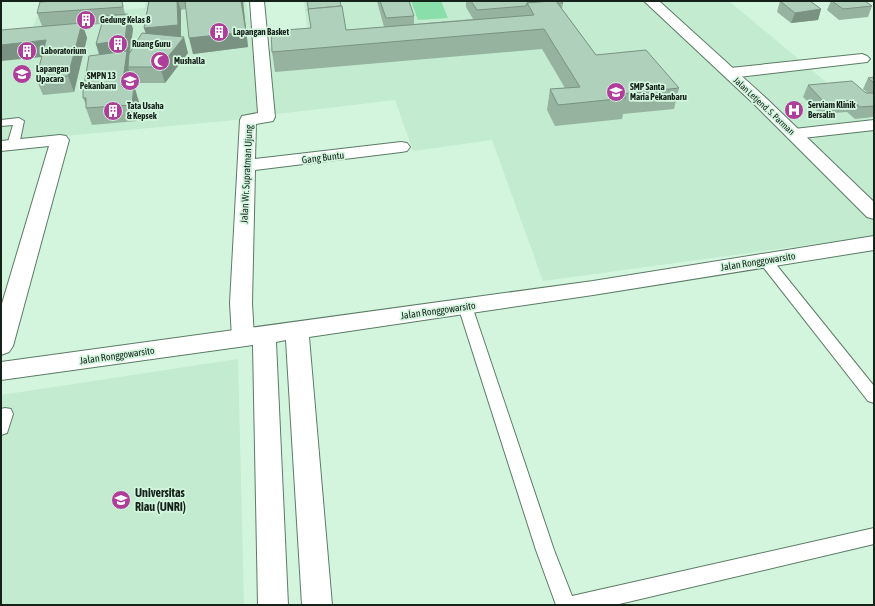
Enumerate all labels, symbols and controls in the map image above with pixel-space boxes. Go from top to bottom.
building icon: Gedung Kelas 8 [75,9,97,31]
place label: Gedung Kelas 8 [100,15,151,25]
building icon: Lapangan Basket [208,21,230,43]
place label: Lapangan Basket [233,27,289,37]
building icon: Ruang Guru [107,33,129,55]
place label: Ruang Guru [132,39,171,49]
building icon: Laboratorium [16,40,38,62]
place label: Laboratorium [41,46,87,56]
mosque icon: Mushalla [149,50,171,72]
place label: Mushalla [174,56,205,66]
school or university icon: Lapangan Upacara [11,63,33,85]
place label: Lapangan Upacara [36,64,69,84]
school or university icon: SMPN 13 Pekanbaru [119,70,141,92]
place label: SMPN 13 Pekanbaru [80,71,117,91]
street label: Jalan Letjend. S. Parman [731,75,797,137]
school or university icon: SMP Santa Maria Pekanbaru [605,81,627,103]
place label: SMP Santa Maria Pekanbaru [630,82,687,102]
hospital icon: Serviam Klinik Bersalin [783,99,805,121]
building icon: Tata Usaha & Kepsek [102,100,124,122]
place label: Serviam Klinik Bersalin [808,100,856,120]
place label: Tata Usaha & Kepsek [127,101,164,121]
street label: Jalan Wr. Supratman Ujung [238,124,255,224]
street label: Gang Buntu [301,149,345,166]
street label: Jalan Ronggowarsito [720,250,797,273]
street label: Jalan Ronggowarsito [400,300,477,321]
street label: Jalan Ronggowarsito [79,345,156,366]
place label: Universitas Riau (UNRI) [135,486,186,514]
school or university icon: Universitas Riau (UNRI) [110,489,132,511]

